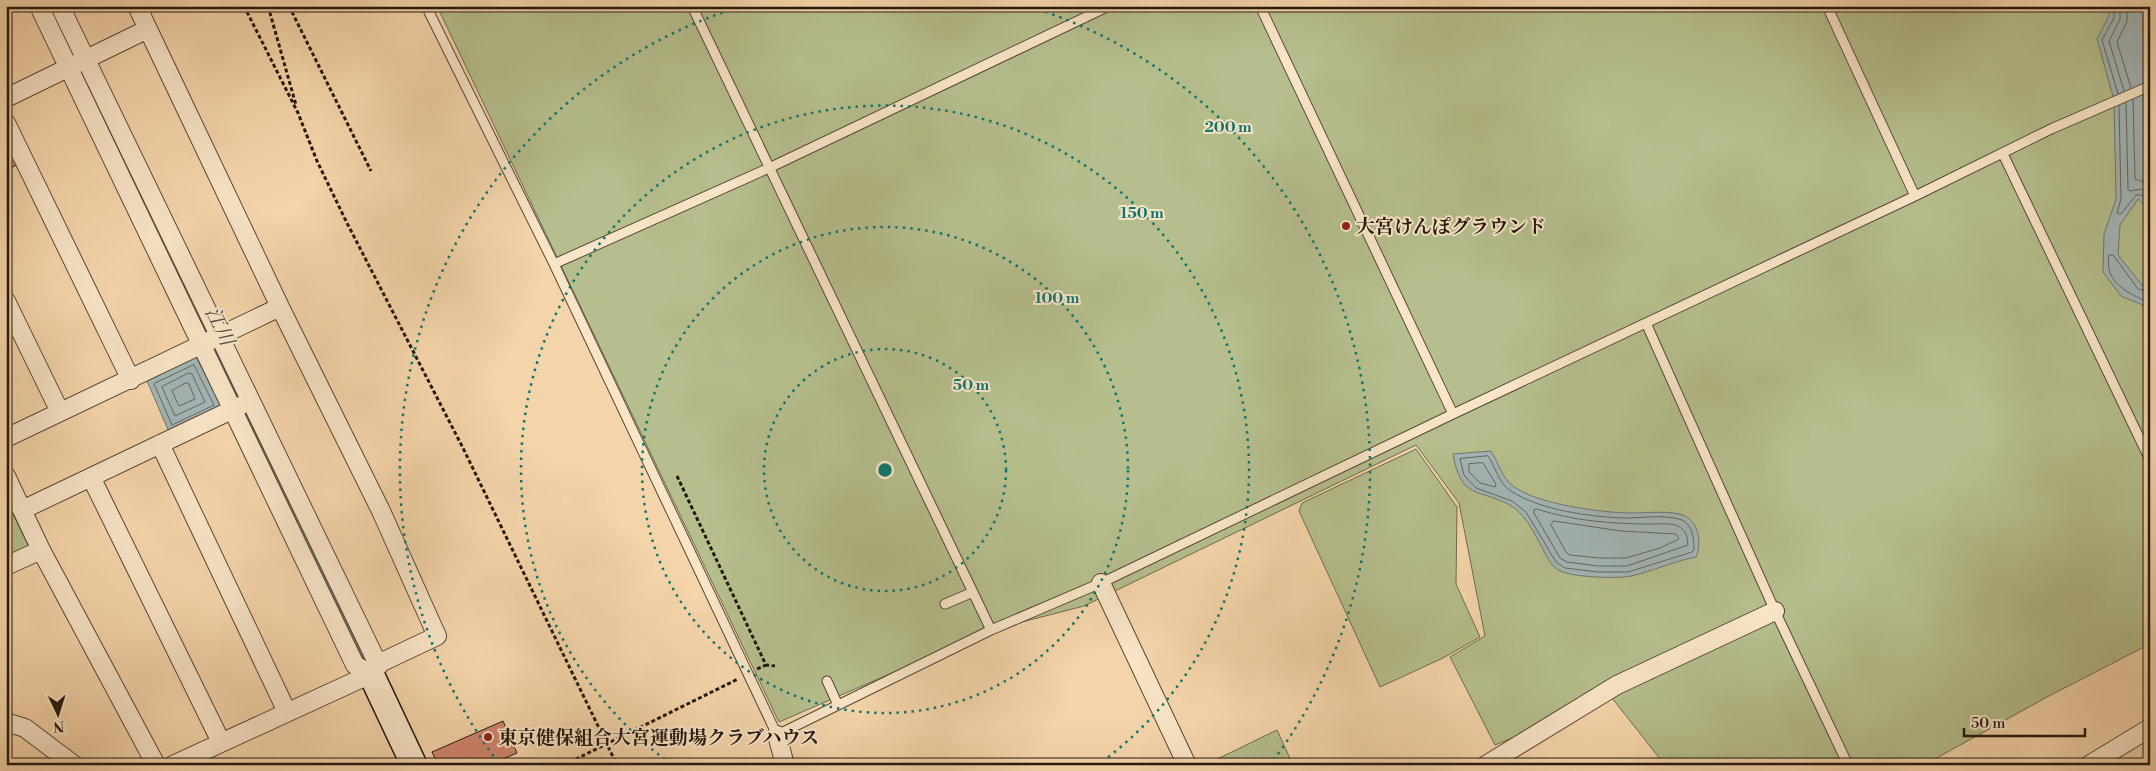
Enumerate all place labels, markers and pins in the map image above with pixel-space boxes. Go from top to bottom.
place label: 大宮けんぽグラウンド [1356,215,1546,239]
marker: 大宮けんぽグラウンド [1340,220,1352,232]
centre of rings [876,461,894,479]
place label: 東京健保組合大宮運動場クラブハウス [498,726,819,750]
marker: 東京健保組合大宮運動場クラブハウス [482,731,494,743]

